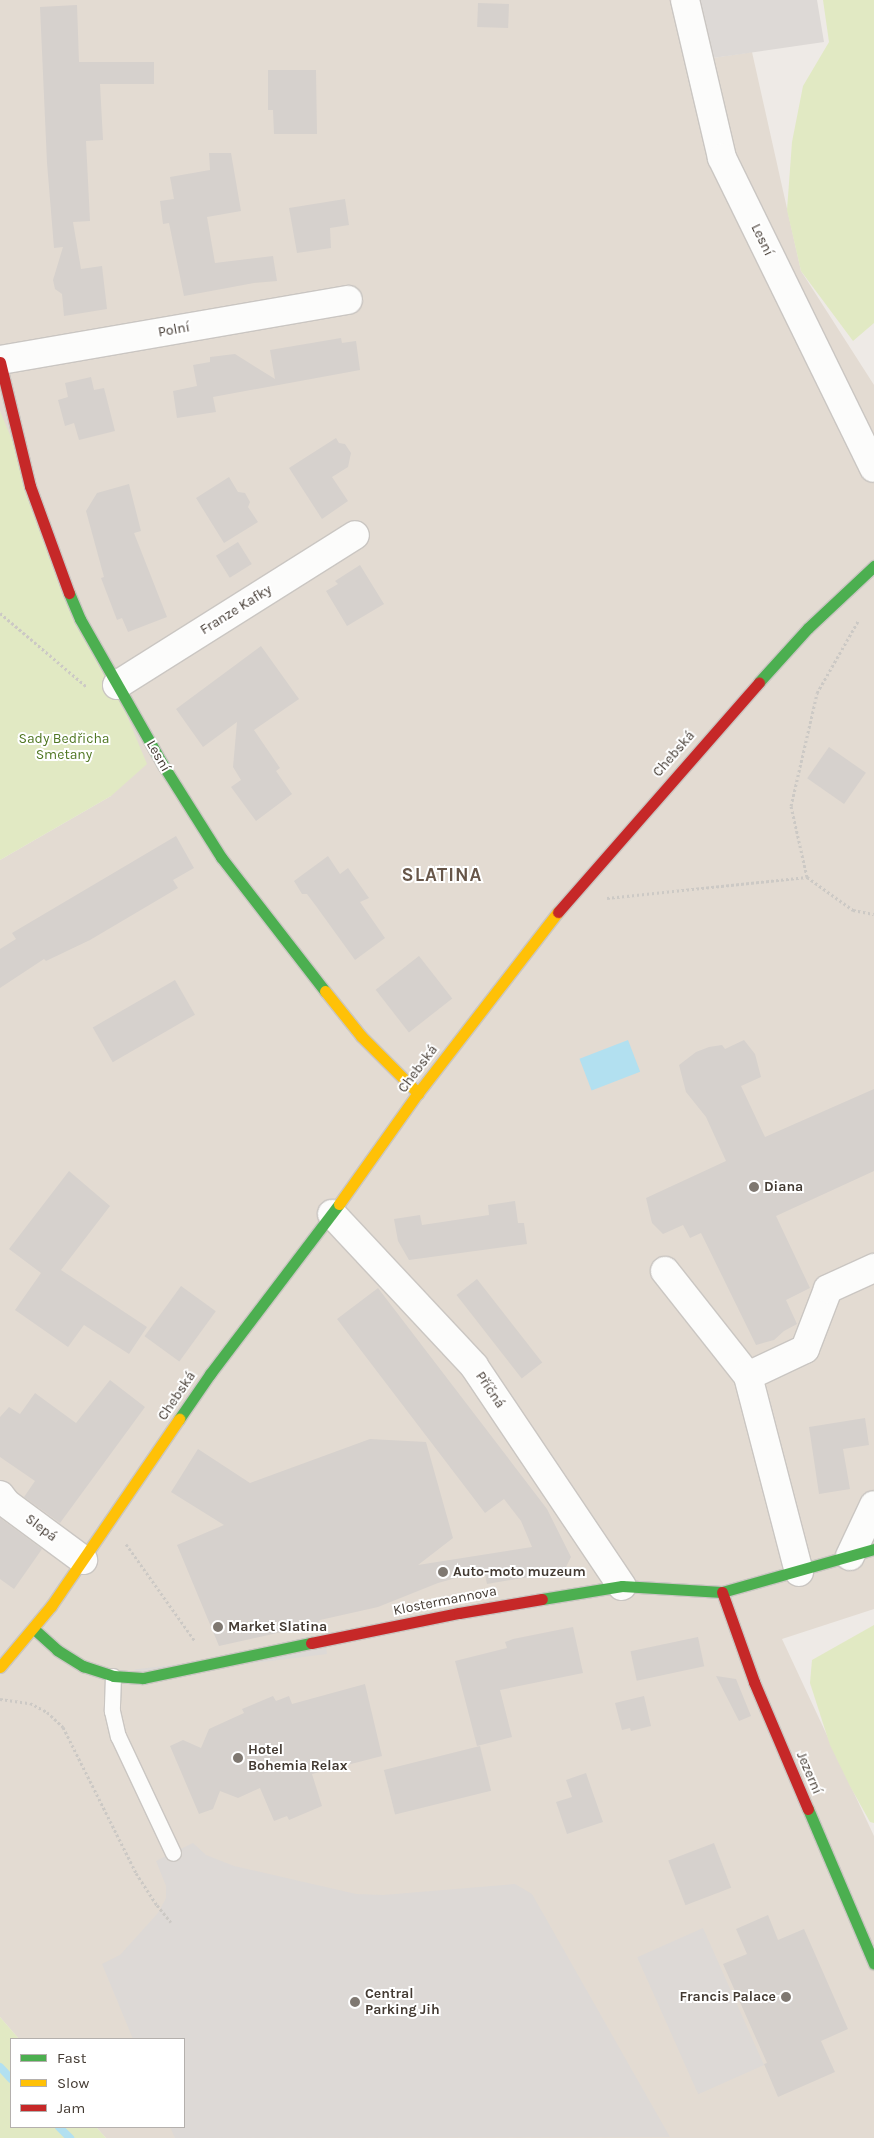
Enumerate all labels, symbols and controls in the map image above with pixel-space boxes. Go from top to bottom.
street label: Lesní [747,221,777,259]
street label: Polní [157,319,191,341]
street label: Franze Kafky [197,581,275,639]
street label: Chebská [649,728,699,780]
park label: Sady Bedřicha Smetany [18,731,110,764]
street label: Lesní [142,737,174,775]
district label: SLATINA [401,865,483,887]
street label: Chebská [395,1042,441,1096]
place label: Diana [764,1179,803,1195]
marker: Diana [748,1181,760,1193]
street label: Chebská [155,1368,199,1424]
street label: Příčná [472,1369,508,1411]
street label: Slepá [22,1511,60,1545]
place label: Auto-moto muzeum [453,1564,586,1580]
marker: Auto-moto muzeum [437,1566,449,1578]
street label: Klostermannova [392,1583,498,1619]
place label: Market Slatina [228,1619,327,1635]
marker: Market Slatina [212,1621,224,1633]
place label: Hotel Bohemia Relax [248,1742,347,1774]
street label: Jezerní [793,1749,825,1797]
marker: Hotel Bohemia Relax [232,1752,244,1764]
place label: Central Parking Jih [365,1986,440,2018]
place label: Francis Palace [679,1989,776,2005]
marker: Francis Palace [780,1991,792,2003]
marker: Central Parking Jih [349,1996,361,2008]
legend [10,2038,185,2128]
text: Fast [57,2049,86,2067]
text: Slow [57,2074,89,2092]
text: Jam [57,2099,85,2117]

